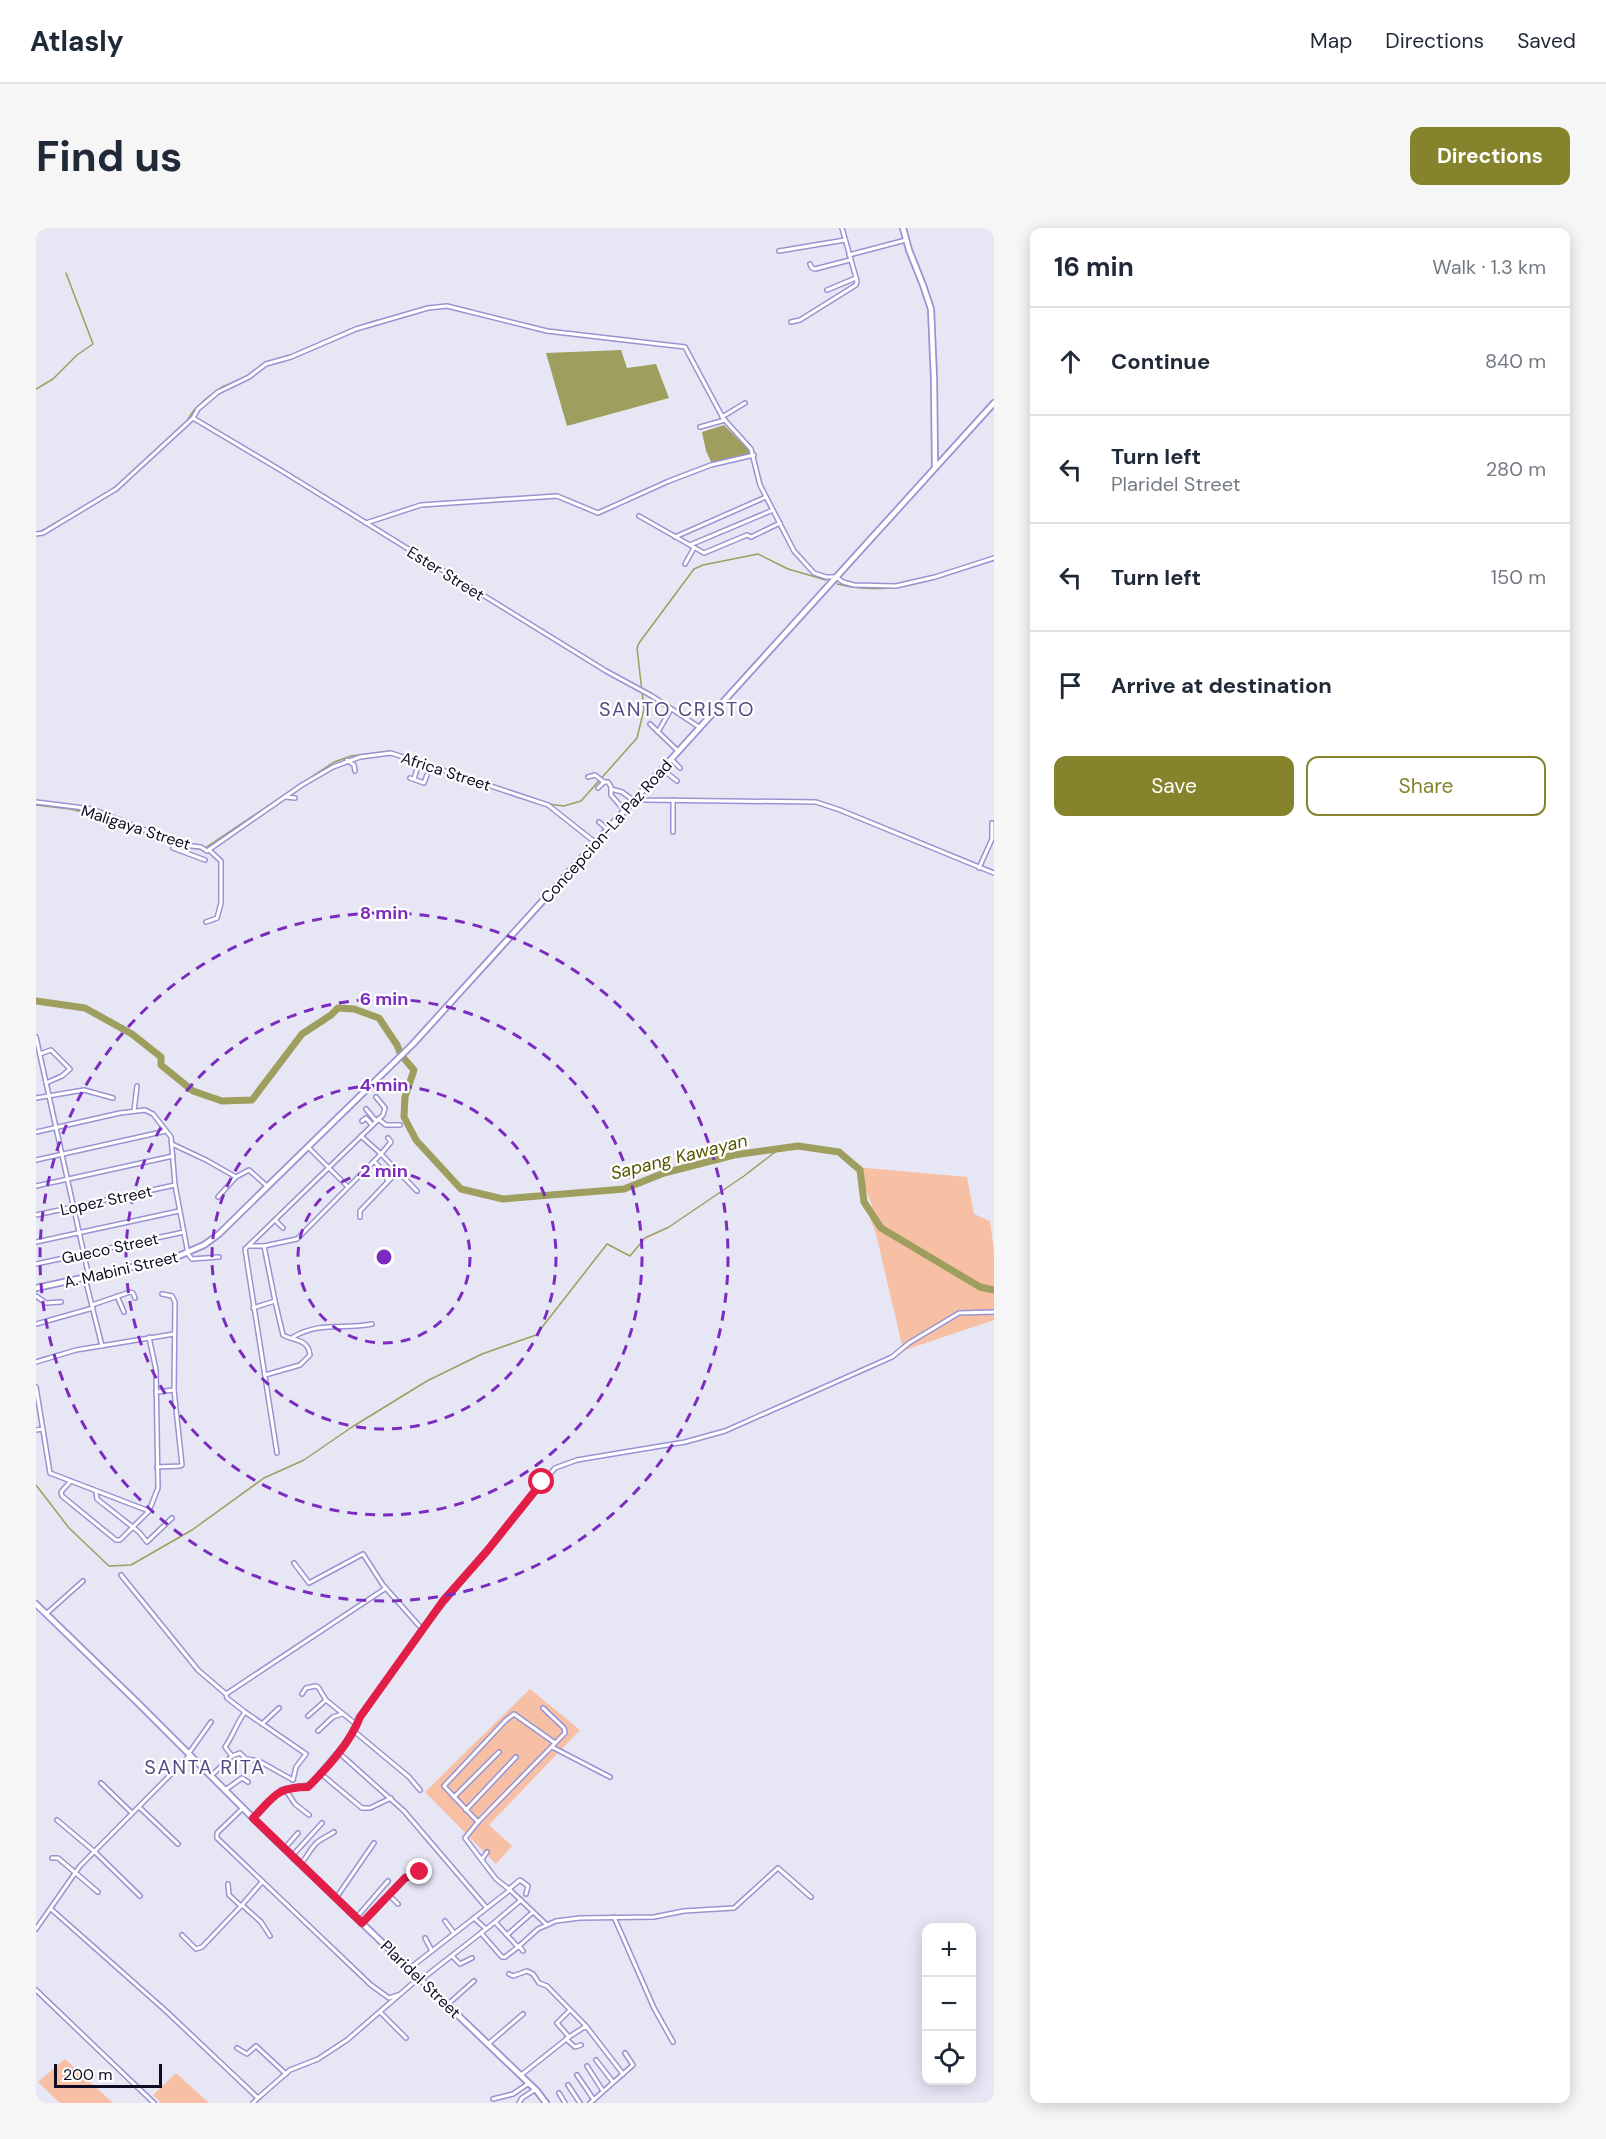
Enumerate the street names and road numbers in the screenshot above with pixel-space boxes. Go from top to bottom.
street label: Ester Street [403,541,488,605]
street label: Africa Street [398,747,493,796]
street label: Concepcion-La Paz Road [536,755,677,908]
street label: Maligaya Street [79,800,193,855]
street label: Lopez Street [58,1180,154,1220]
street label: Gueco Street [60,1228,161,1269]
street label: A. Mabini Street [62,1246,180,1293]
street label: Plaridel Street [376,1936,465,2023]

